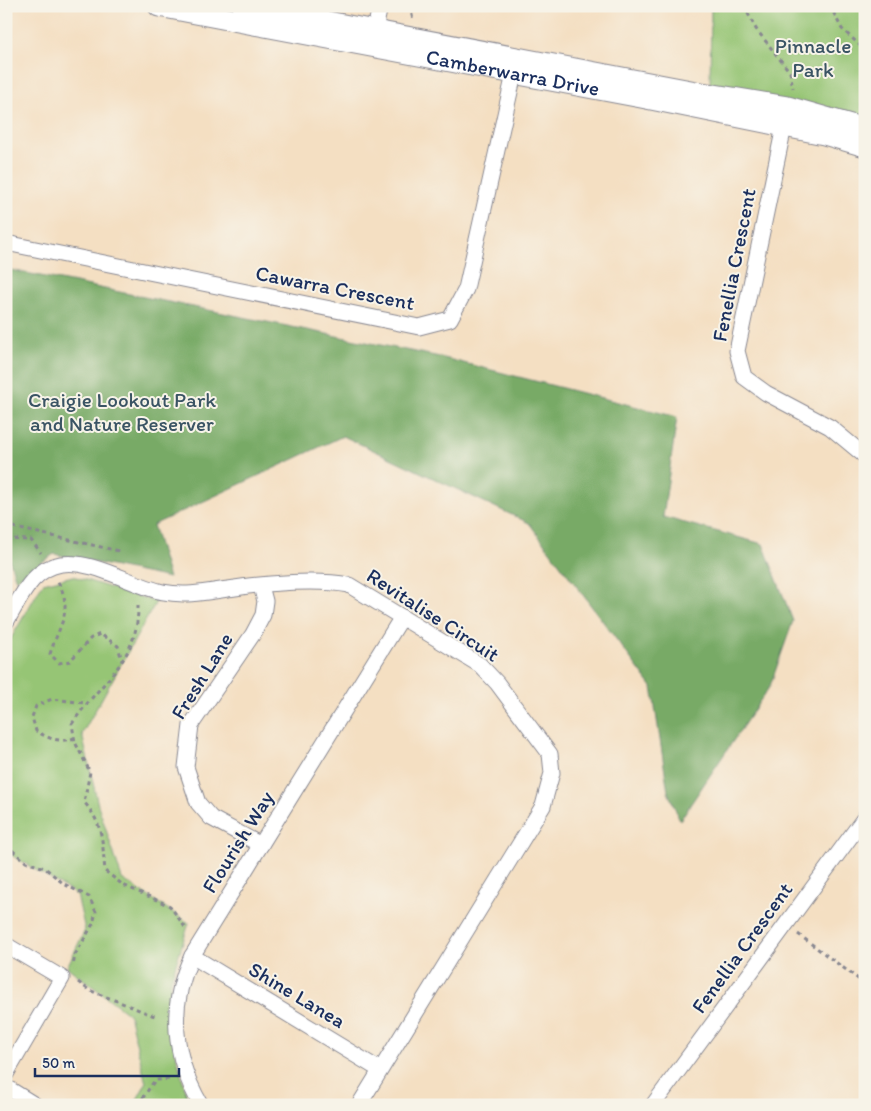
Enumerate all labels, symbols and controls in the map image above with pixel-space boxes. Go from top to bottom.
park label: Pinnacle Park [775,33,851,82]
street label: Camberwarra Drive [424,44,602,101]
street label: Fenellia Crescent [706,186,761,344]
street label: Cawarra Crescent [253,260,417,315]
park label: Craigie Lookout Park and Nature Reserver [28,387,216,436]
street label: Revitalise Circuit [362,562,504,667]
street label: Fresh Lane [165,628,238,724]
street label: Flourish Way [196,786,279,897]
street label: Fenellia Crescent [686,877,797,1018]
street label: Shine Lanea [244,956,350,1033]
scale bar [35,1046,179,1078]
text: 50 m [42,1054,75,1072]

